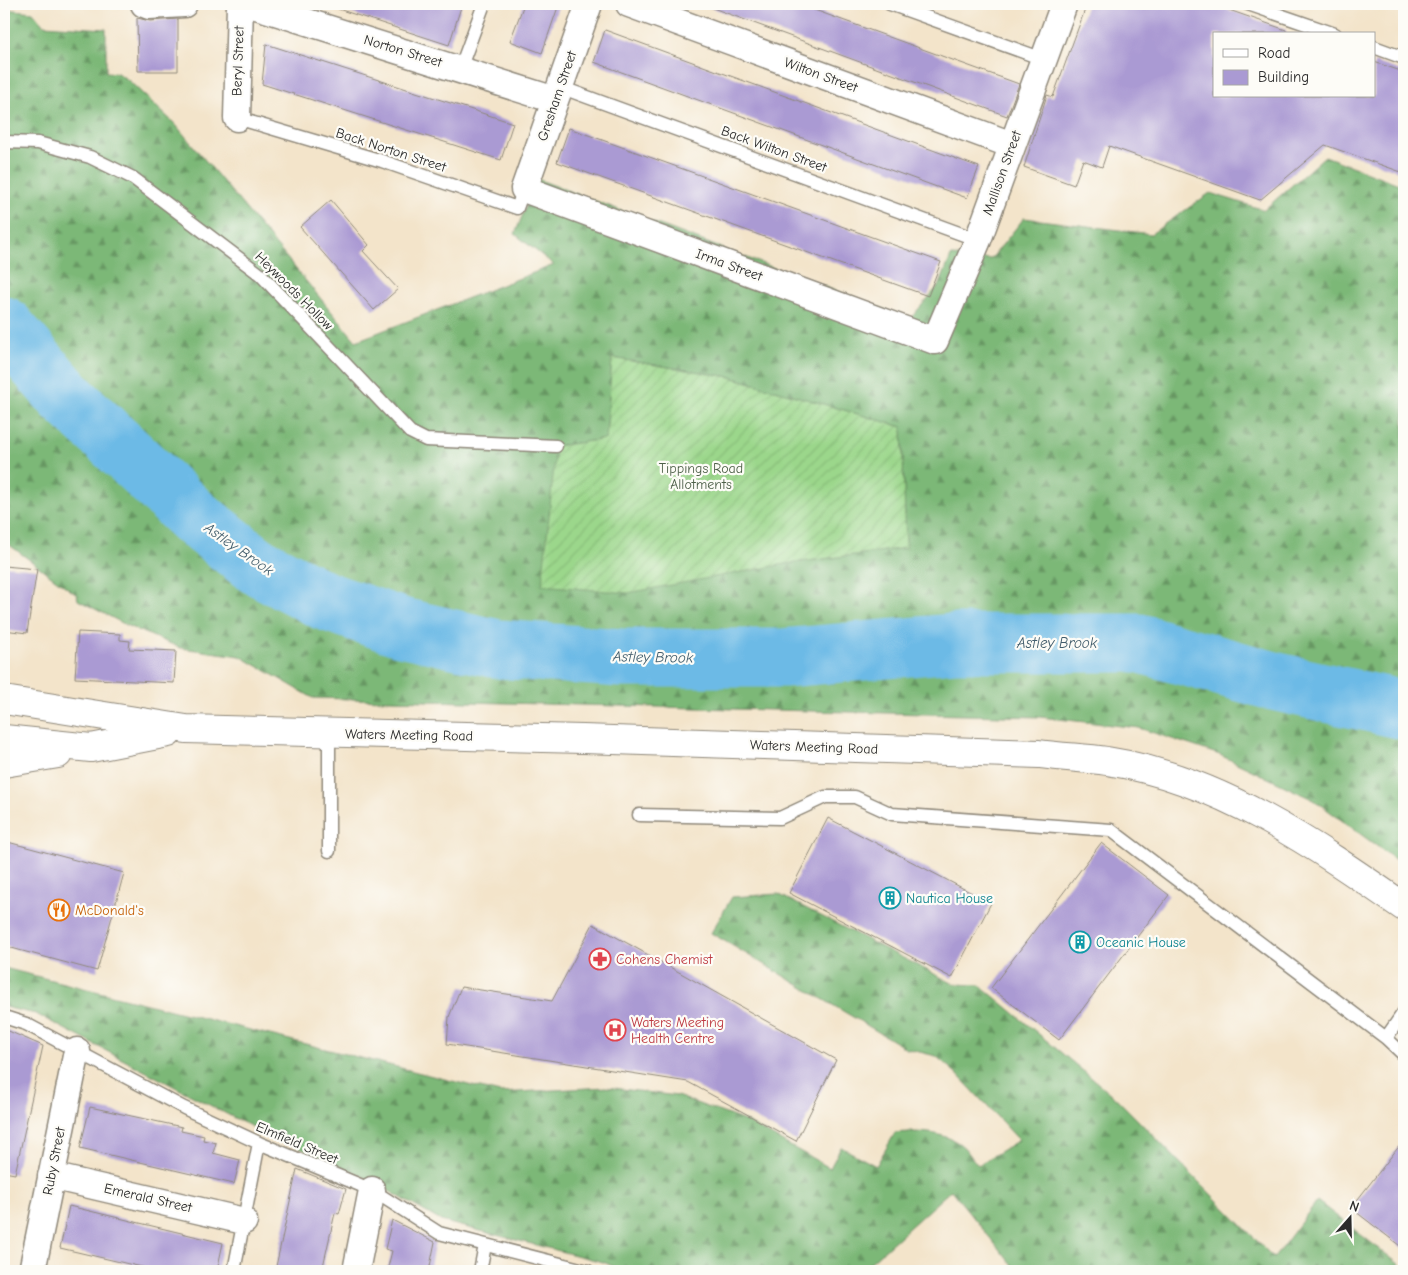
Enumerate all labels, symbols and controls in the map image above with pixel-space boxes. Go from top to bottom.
street label: Beryl Street [228,25,248,96]
street label: Norton Street [362,31,445,71]
legend [1213,32,1376,98]
text: Road [1258,44,1290,62]
street label: Gresham Street [534,48,581,143]
street label: Wilton Street [782,54,861,96]
text: Building [1258,68,1309,86]
street label: Back Wilton Street [719,122,830,176]
street label: Back Norton Street [334,124,449,176]
street label: Mallison Street [979,127,1026,218]
street label: Irma Street [693,245,766,285]
street label: Heywoods Hollow [251,248,337,334]
park label: Tippings Road Allotments [659,460,743,493]
water label: Astley Brook [200,518,278,580]
water label: Astley Brook [1016,634,1098,652]
water label: Astley Brook [612,647,694,667]
street label: Waters Meeting Road [345,725,473,745]
street label: Waters Meeting Road [750,736,878,758]
building icon: Nautica House [878,886,902,910]
place label: Nautica House [906,890,993,907]
restaurant icon: McDonald's [47,898,71,922]
place label: McDonald's [75,902,144,919]
building icon: Oceanic House [1068,930,1092,954]
place label: Oceanic House [1096,934,1186,951]
pharmacy icon: Cohens Chemist [588,947,612,971]
place label: Cohens Chemist [616,951,713,968]
place label: Waters Meeting Health Centre [631,1014,724,1047]
hospital icon: Waters Meeting Health Centre [603,1018,627,1042]
street label: Elmfield Street [253,1118,341,1168]
street label: Ruby Street [39,1125,69,1196]
street label: Emerald Street [102,1180,195,1217]
north arrow [1326,1192,1376,1242]
text: N [1347,1197,1361,1216]

